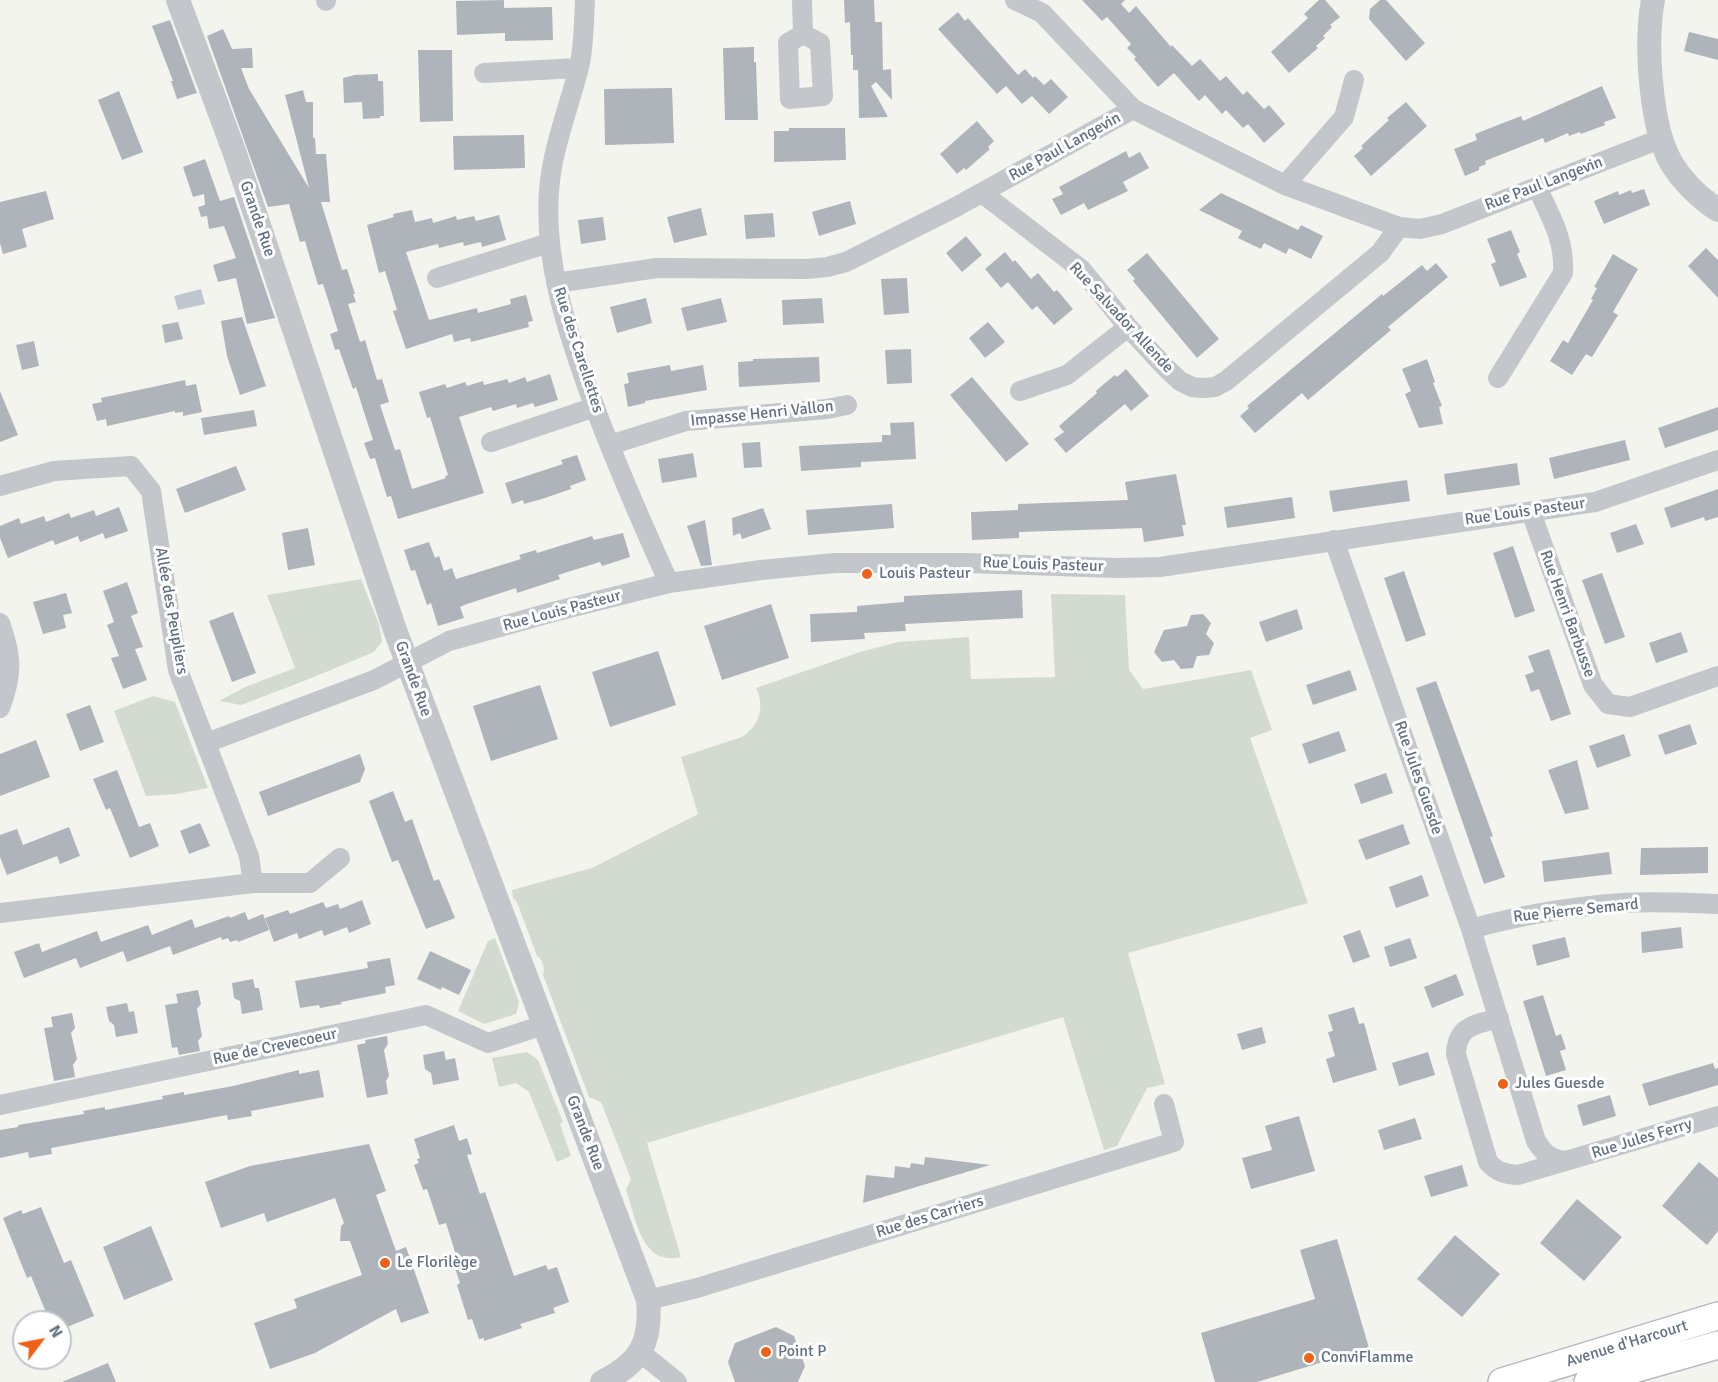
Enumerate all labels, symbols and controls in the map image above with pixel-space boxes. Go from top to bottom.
street label: Rue Paul Langevin [1006,108,1124,186]
street label: Rue Paul Langevin [1482,153,1606,215]
street label: Grande Rue [235,179,279,259]
street label: Rue Salvador Allende [1065,259,1177,377]
street label: Rue des Carellettes [549,285,607,415]
street label: Impasse Henri Vallon [689,397,835,431]
street label: Rue Louis Pasteur [1464,494,1586,530]
street label: Allée des Peupliers [150,546,192,676]
street label: Rue Henri Barbusse [1535,548,1599,680]
street label: Rue Louis Pasteur [982,553,1104,577]
place label: Louis Pasteur [879,564,971,584]
marker: Louis Pasteur [860,567,874,581]
street label: Rue Louis Pasteur [501,586,623,636]
street label: Grande Rue [390,639,436,719]
street label: Rue Jules Guesde [1390,719,1446,837]
street label: Rue Pierre Semard [1512,895,1640,927]
street label: Rue de Crevecoeur [211,1025,339,1069]
place label: Jules Guesde [1515,1074,1604,1094]
marker: Jules Guesde [1496,1077,1510,1091]
street label: Grande Rue [562,1093,608,1173]
street label: Rue Jules Ferry [1589,1115,1695,1163]
street label: Rue des Carriers [874,1192,986,1242]
place label: Le Florilège [397,1253,477,1273]
marker: Le Florilège [378,1256,392,1270]
north arrow [12,1310,72,1370]
street label: Avenue d'Harcourt [1564,1316,1690,1372]
text: N [44,1321,67,1342]
place label: Point P [778,1342,826,1362]
marker: Point P [759,1345,773,1359]
place label: ConviFlamme [1321,1348,1413,1368]
marker: ConviFlamme [1302,1351,1316,1365]

